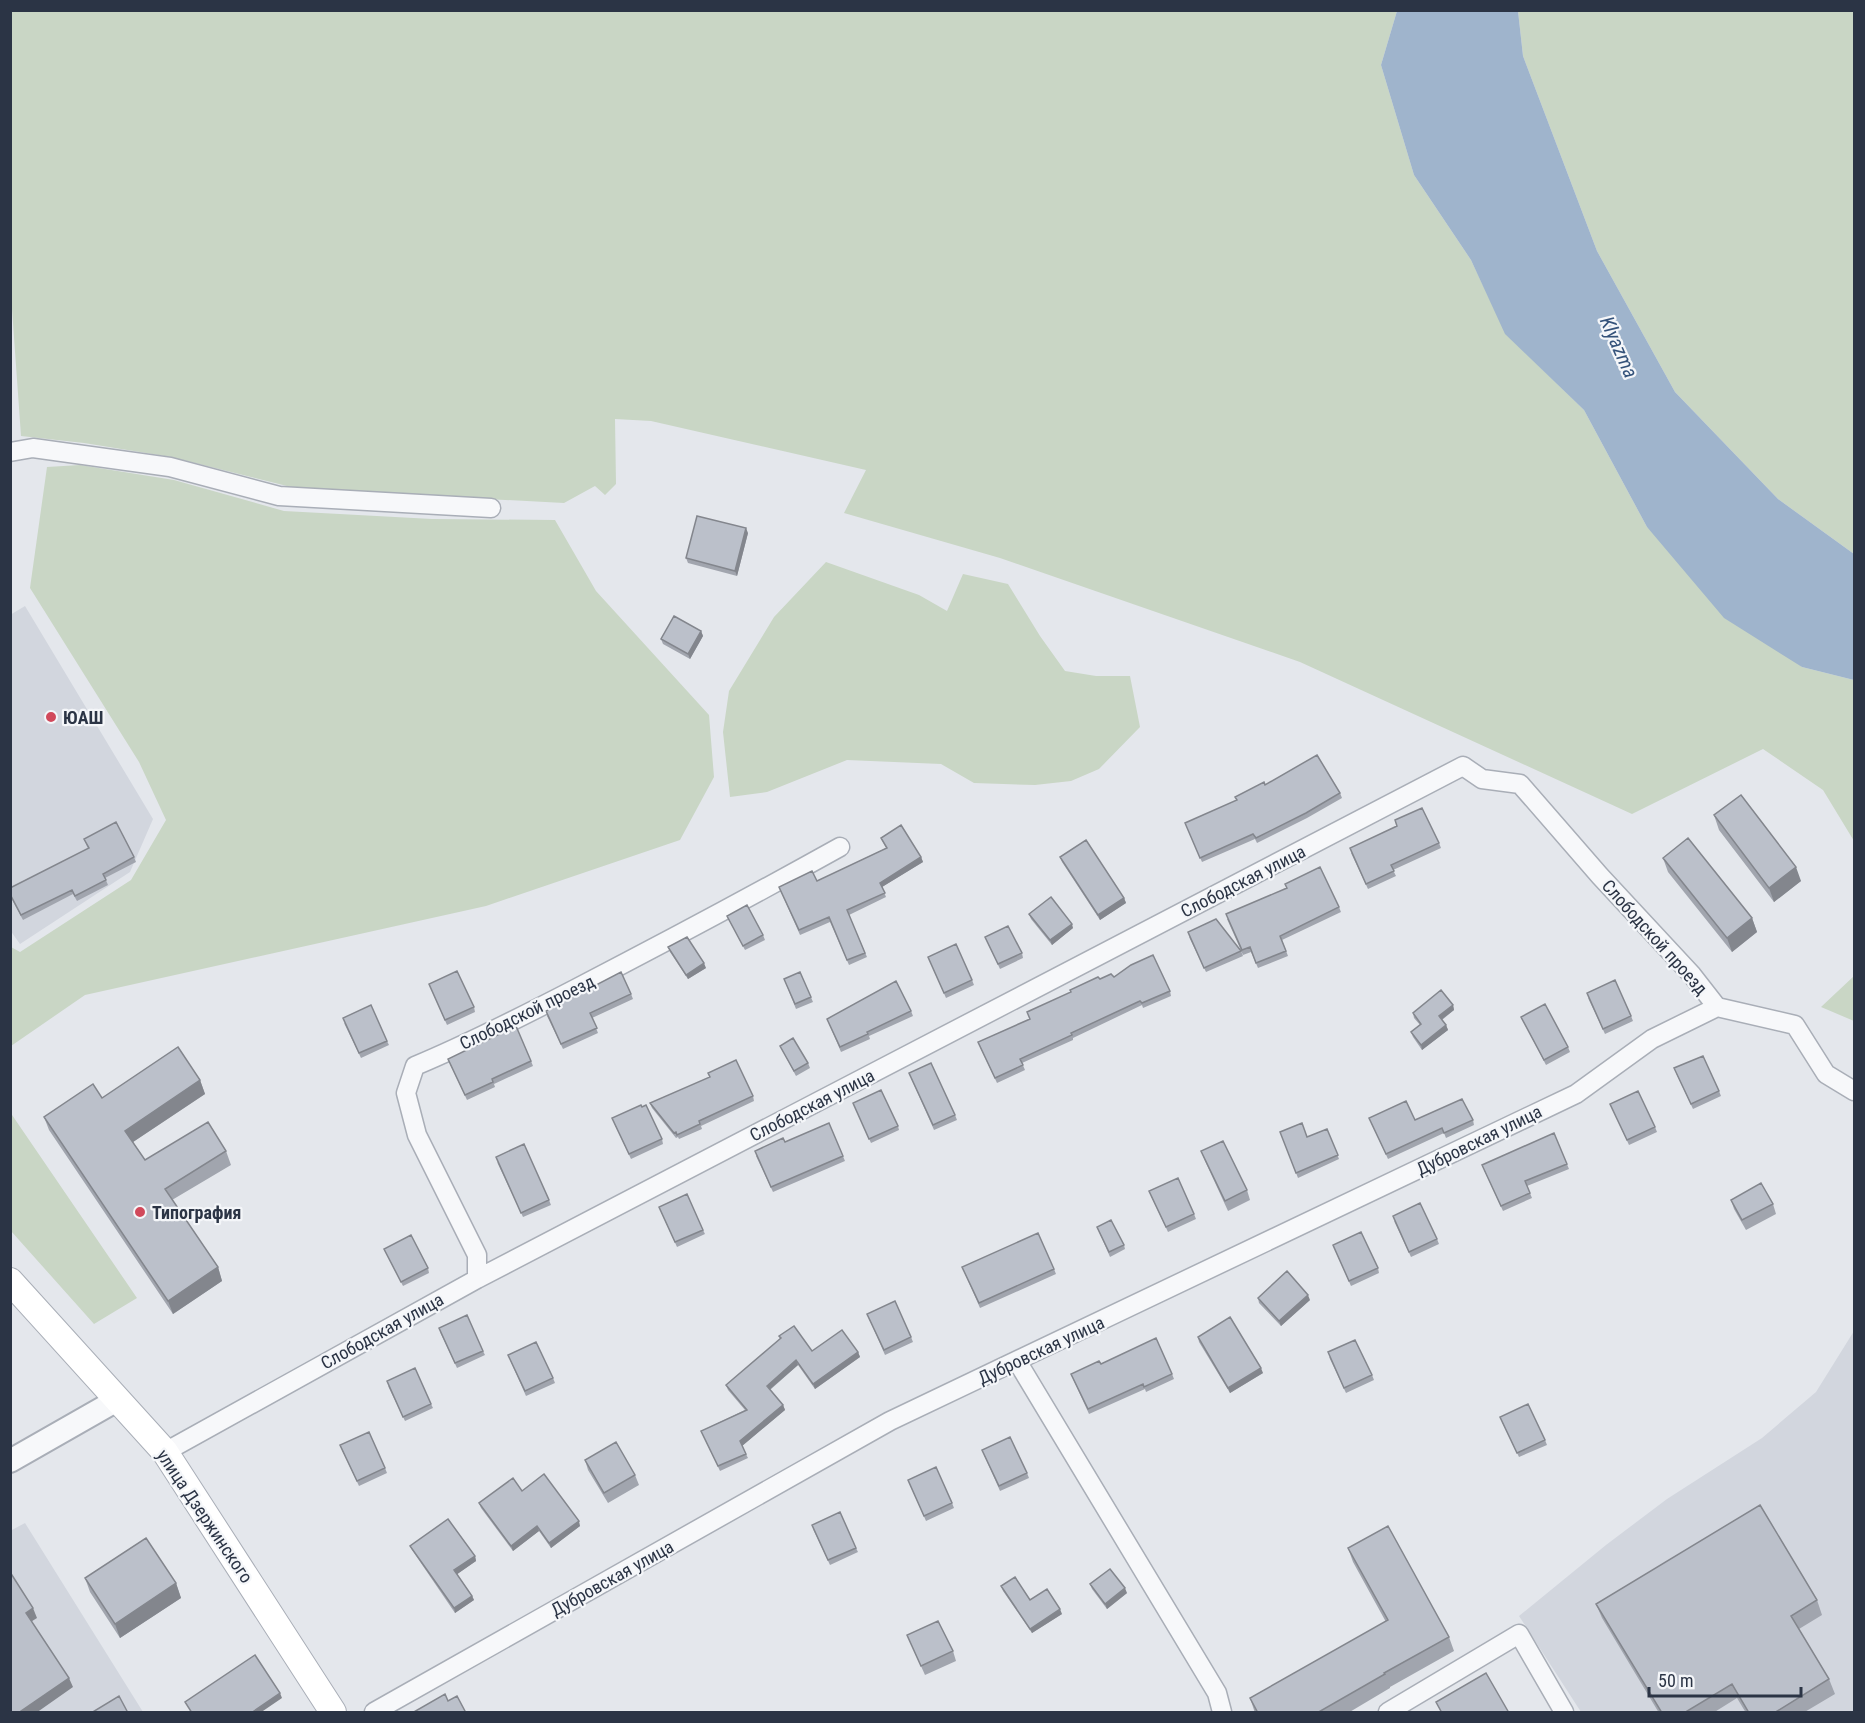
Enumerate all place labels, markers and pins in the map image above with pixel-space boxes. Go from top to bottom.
place label: ЮАШ [63,707,103,728]
marker: ЮАШ [44,710,58,724]
place label: Типография [152,1202,241,1223]
marker: Типография [133,1205,147,1219]

